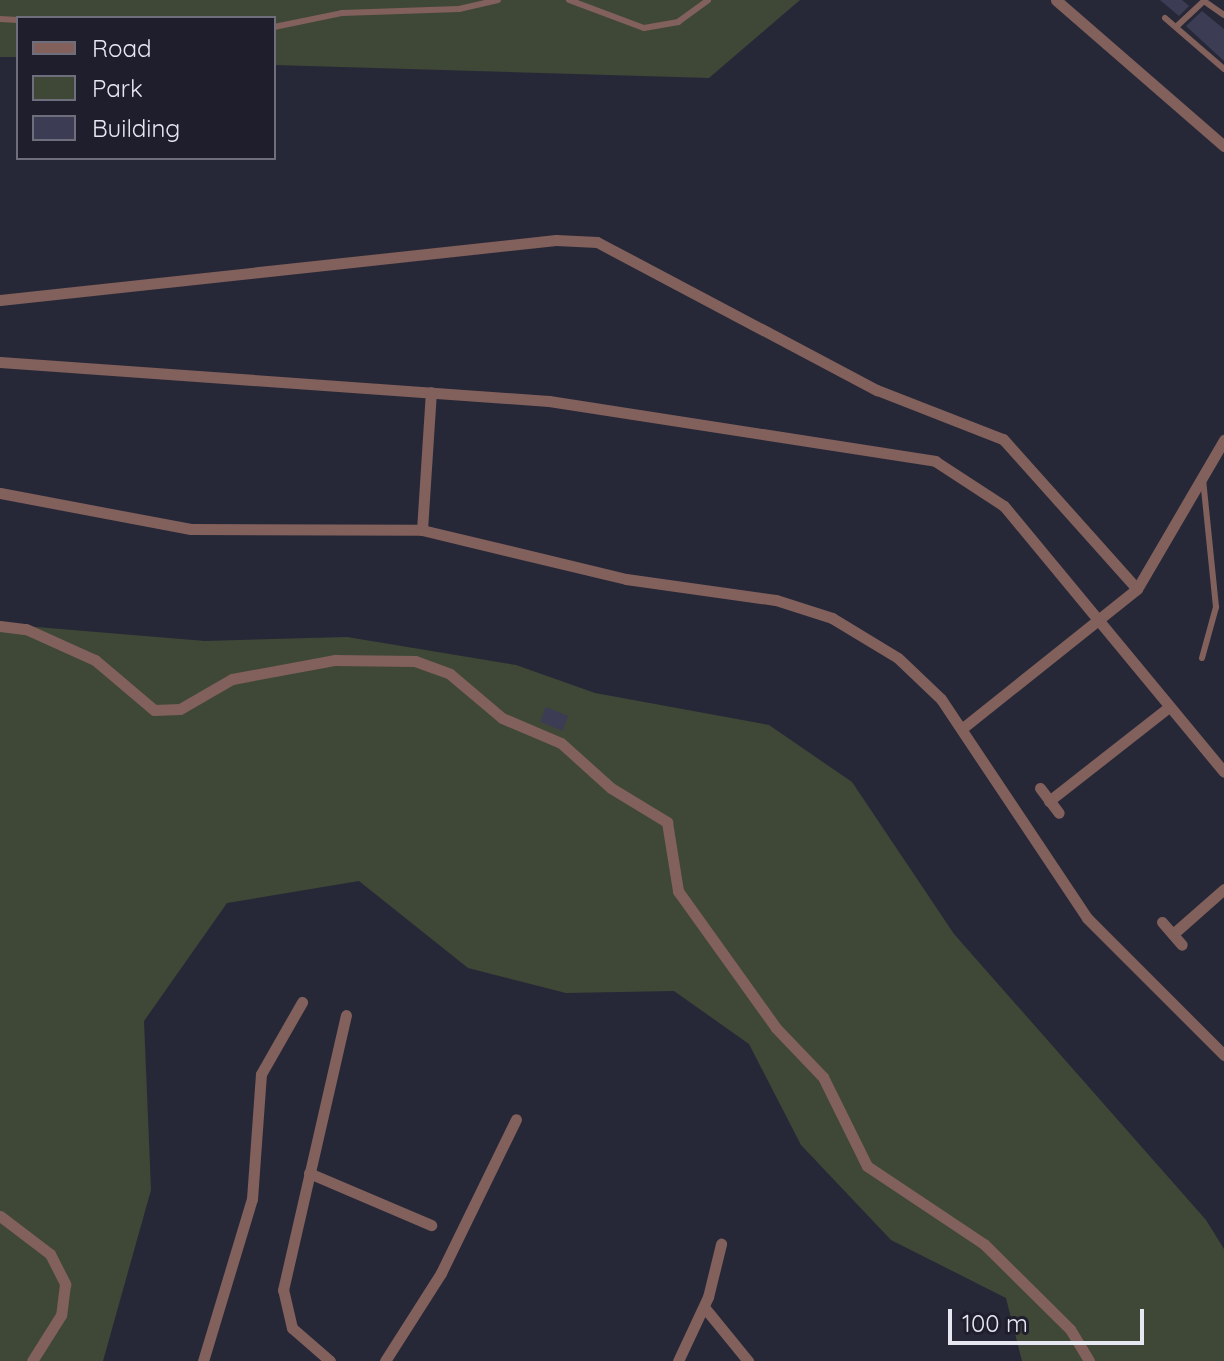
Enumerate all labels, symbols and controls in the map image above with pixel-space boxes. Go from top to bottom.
legend [16,16,276,160]
text: Road [92,33,152,63]
text: Park [92,73,143,103]
text: Building [92,113,180,143]
scale bar [952,1293,1148,1343]
text: 100 m [962,1308,1028,1338]

